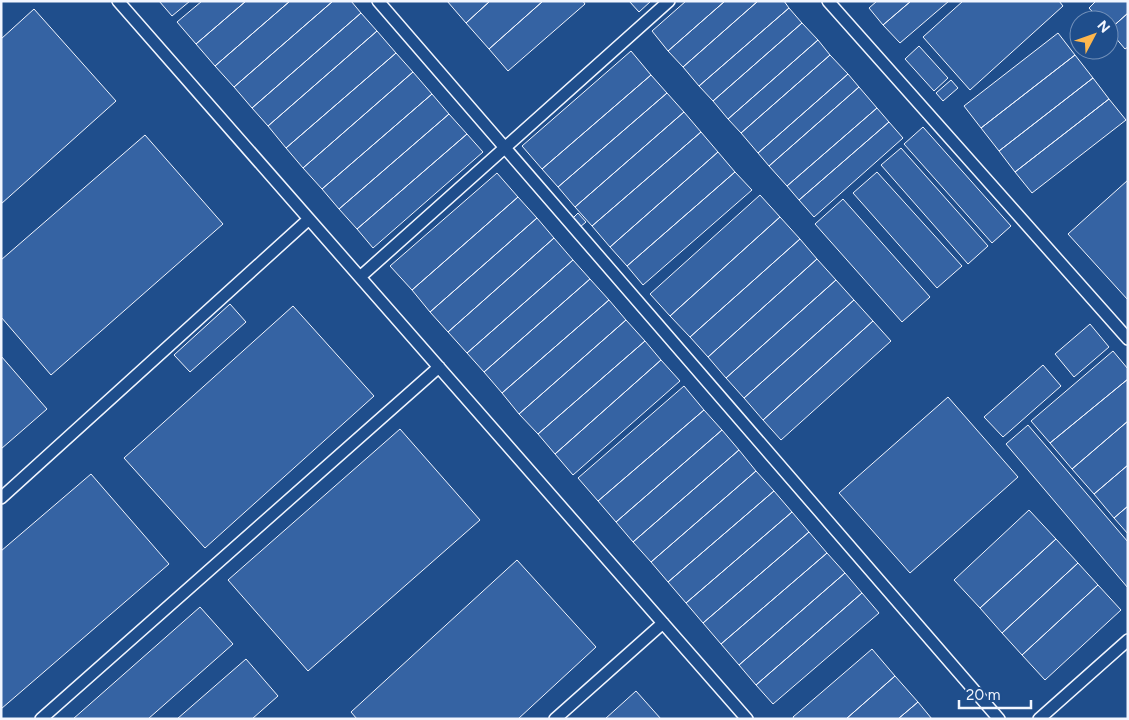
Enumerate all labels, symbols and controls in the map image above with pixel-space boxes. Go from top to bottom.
north arrow [1069,10,1119,60]
text: N [1093,17,1113,36]
scale bar [959,678,1032,710]
text: 20 m [966,686,1000,704]

